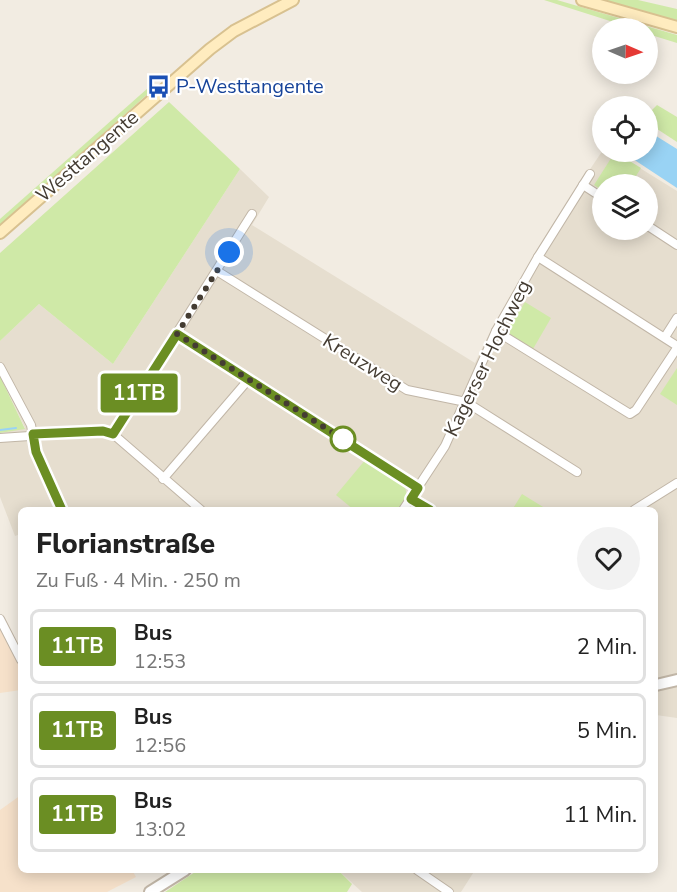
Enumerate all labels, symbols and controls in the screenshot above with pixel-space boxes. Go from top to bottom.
north arrow [592,18,658,84]
map controls [592,18,658,240]
bus stop icon: P-Westtangente [145,73,171,99]
place label: P-Westtangente [176,73,324,100]
button: locate [592,96,658,162]
street label: Westtangente [30,104,144,209]
button: layers [592,174,658,240]
your location [214,237,244,267]
street label: Kagerser Hochweg [438,275,537,441]
street label: Kreuzweg [318,327,408,398]
line badge: 11TB [97,374,181,412]
text: 11TB [113,379,165,407]
unlabelled marker [330,426,356,452]
text: Florianstraße [36,525,215,563]
button: heart [577,527,640,590]
text: Zu Fuß · 4 Min. · 250 m [36,567,241,594]
text: Bus [134,618,172,648]
text: 11TB [51,632,104,660]
text: 2 Min. [577,632,637,662]
text: 12:53 [134,648,186,675]
text: Bus [134,702,172,732]
text: 11TB [51,716,104,744]
text: 5 Min. [577,716,637,746]
text: 12:56 [134,732,186,759]
text: Bus [134,786,172,816]
text: 11TB [51,800,104,828]
text: 11 Min. [564,800,637,830]
text: 13:02 [134,816,186,843]

